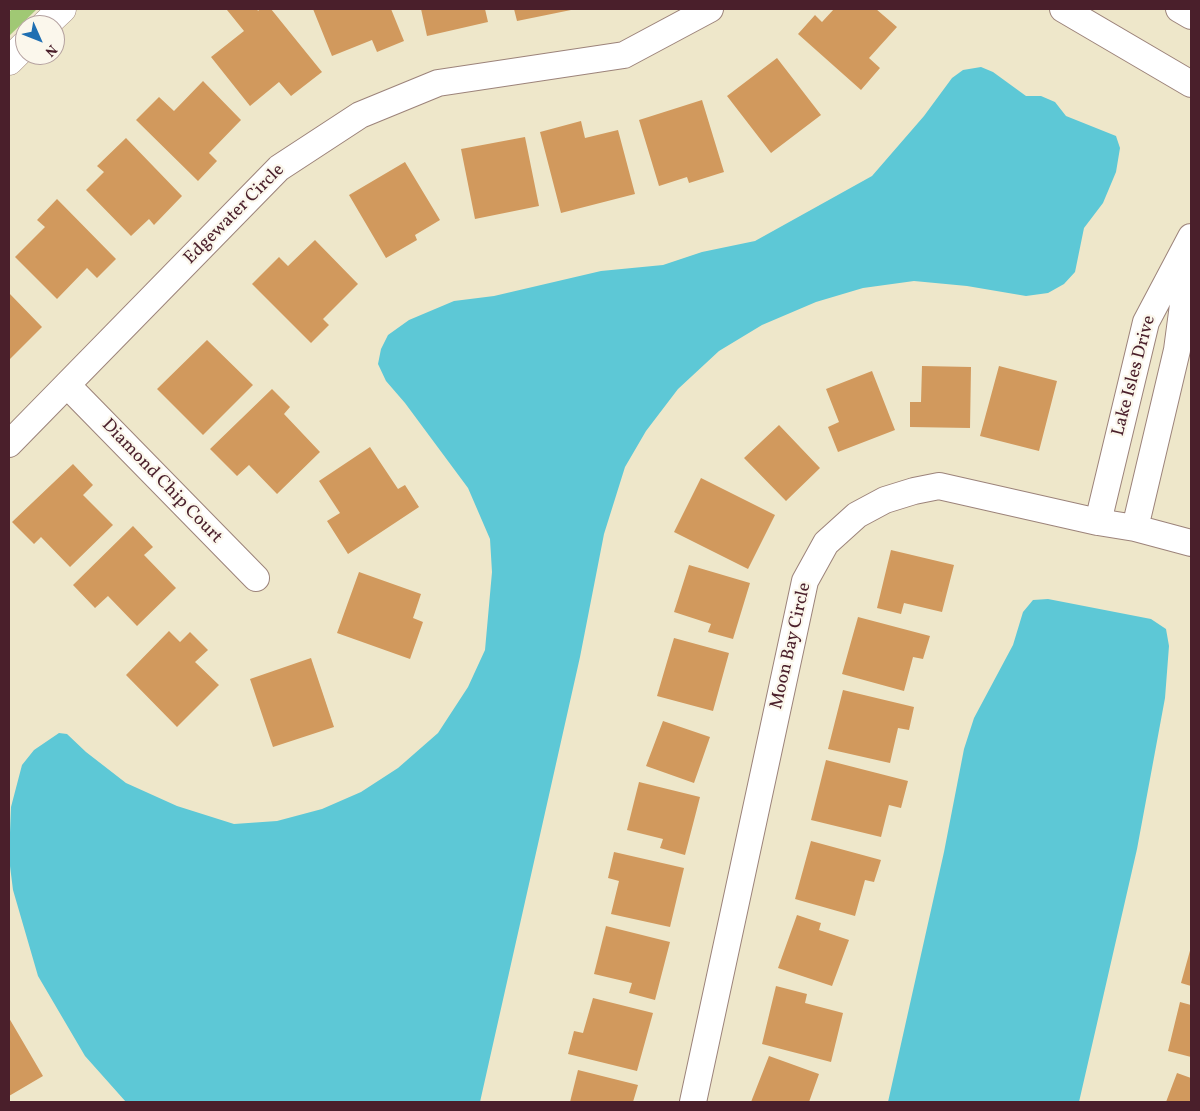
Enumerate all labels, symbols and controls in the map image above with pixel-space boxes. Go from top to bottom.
north arrow [15,15,65,65]
text: N [40,40,61,60]
street label: Edgewater Circle [180,160,290,270]
street label: Lake Isles Drive [1109,313,1161,439]
street label: Diamond Chip Court [96,415,226,549]
street label: Moon Bay Circle [767,581,817,711]

